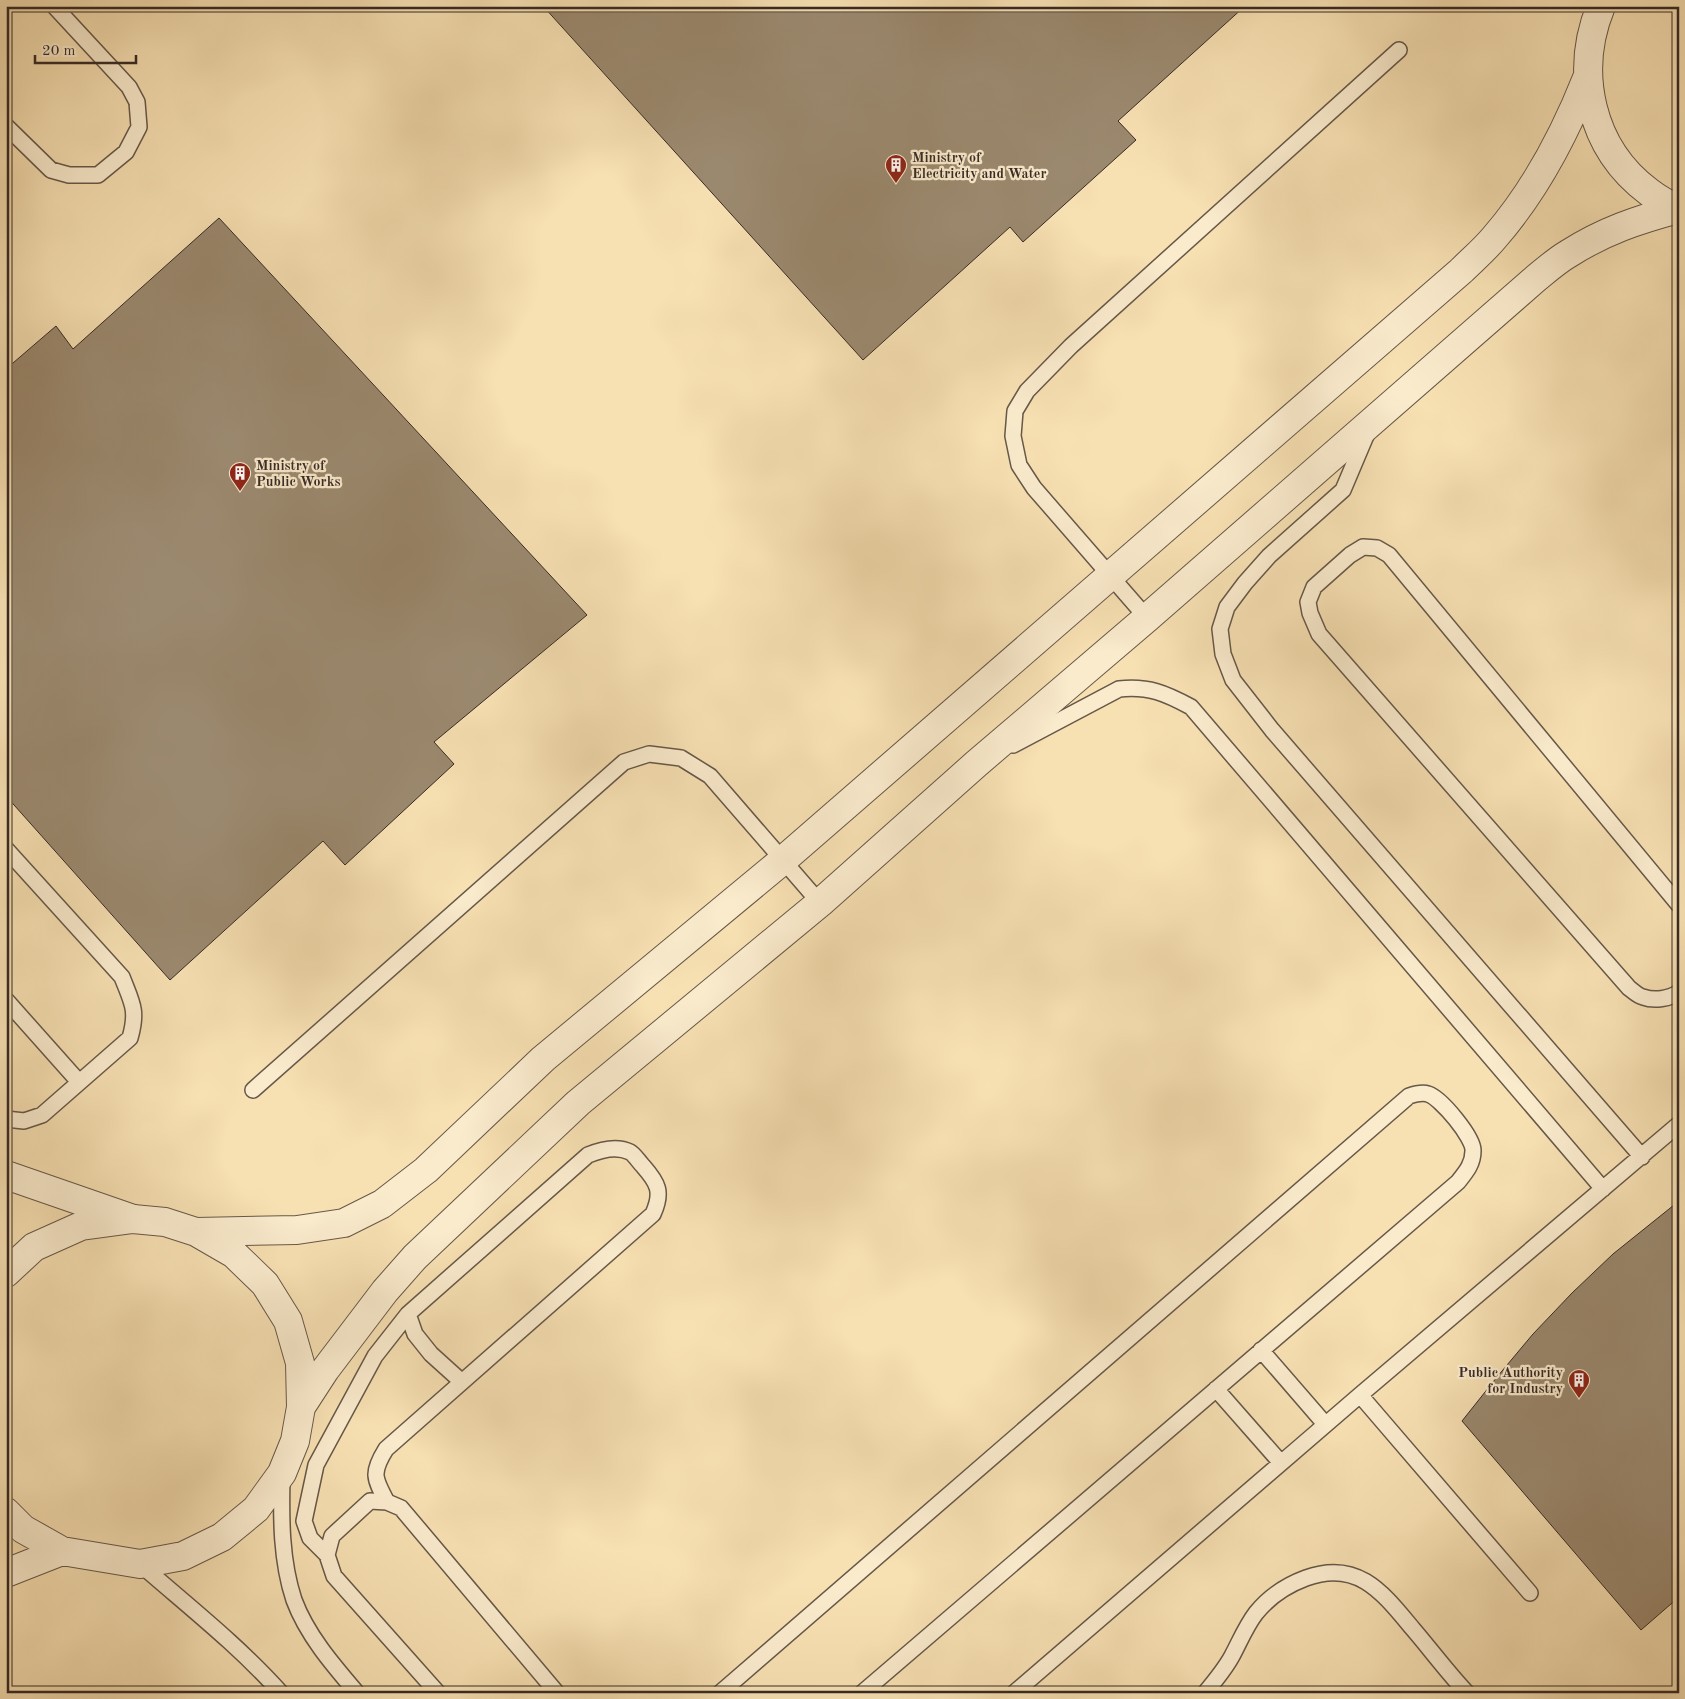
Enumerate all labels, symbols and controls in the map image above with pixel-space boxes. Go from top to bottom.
scale bar [35,32,136,64]
text: 20 m [42,44,76,59]
place label: Ministry of Electricity and Water [912,151,1046,181]
building icon: Ministry of Electricity and Water [884,153,908,184]
place label: Ministry of Public Works [256,459,341,489]
building icon: Ministry of Public Works [228,461,252,492]
place label: Public Authority for Industry [1458,1366,1563,1396]
building icon: Public Authority for Industry [1567,1368,1591,1399]

